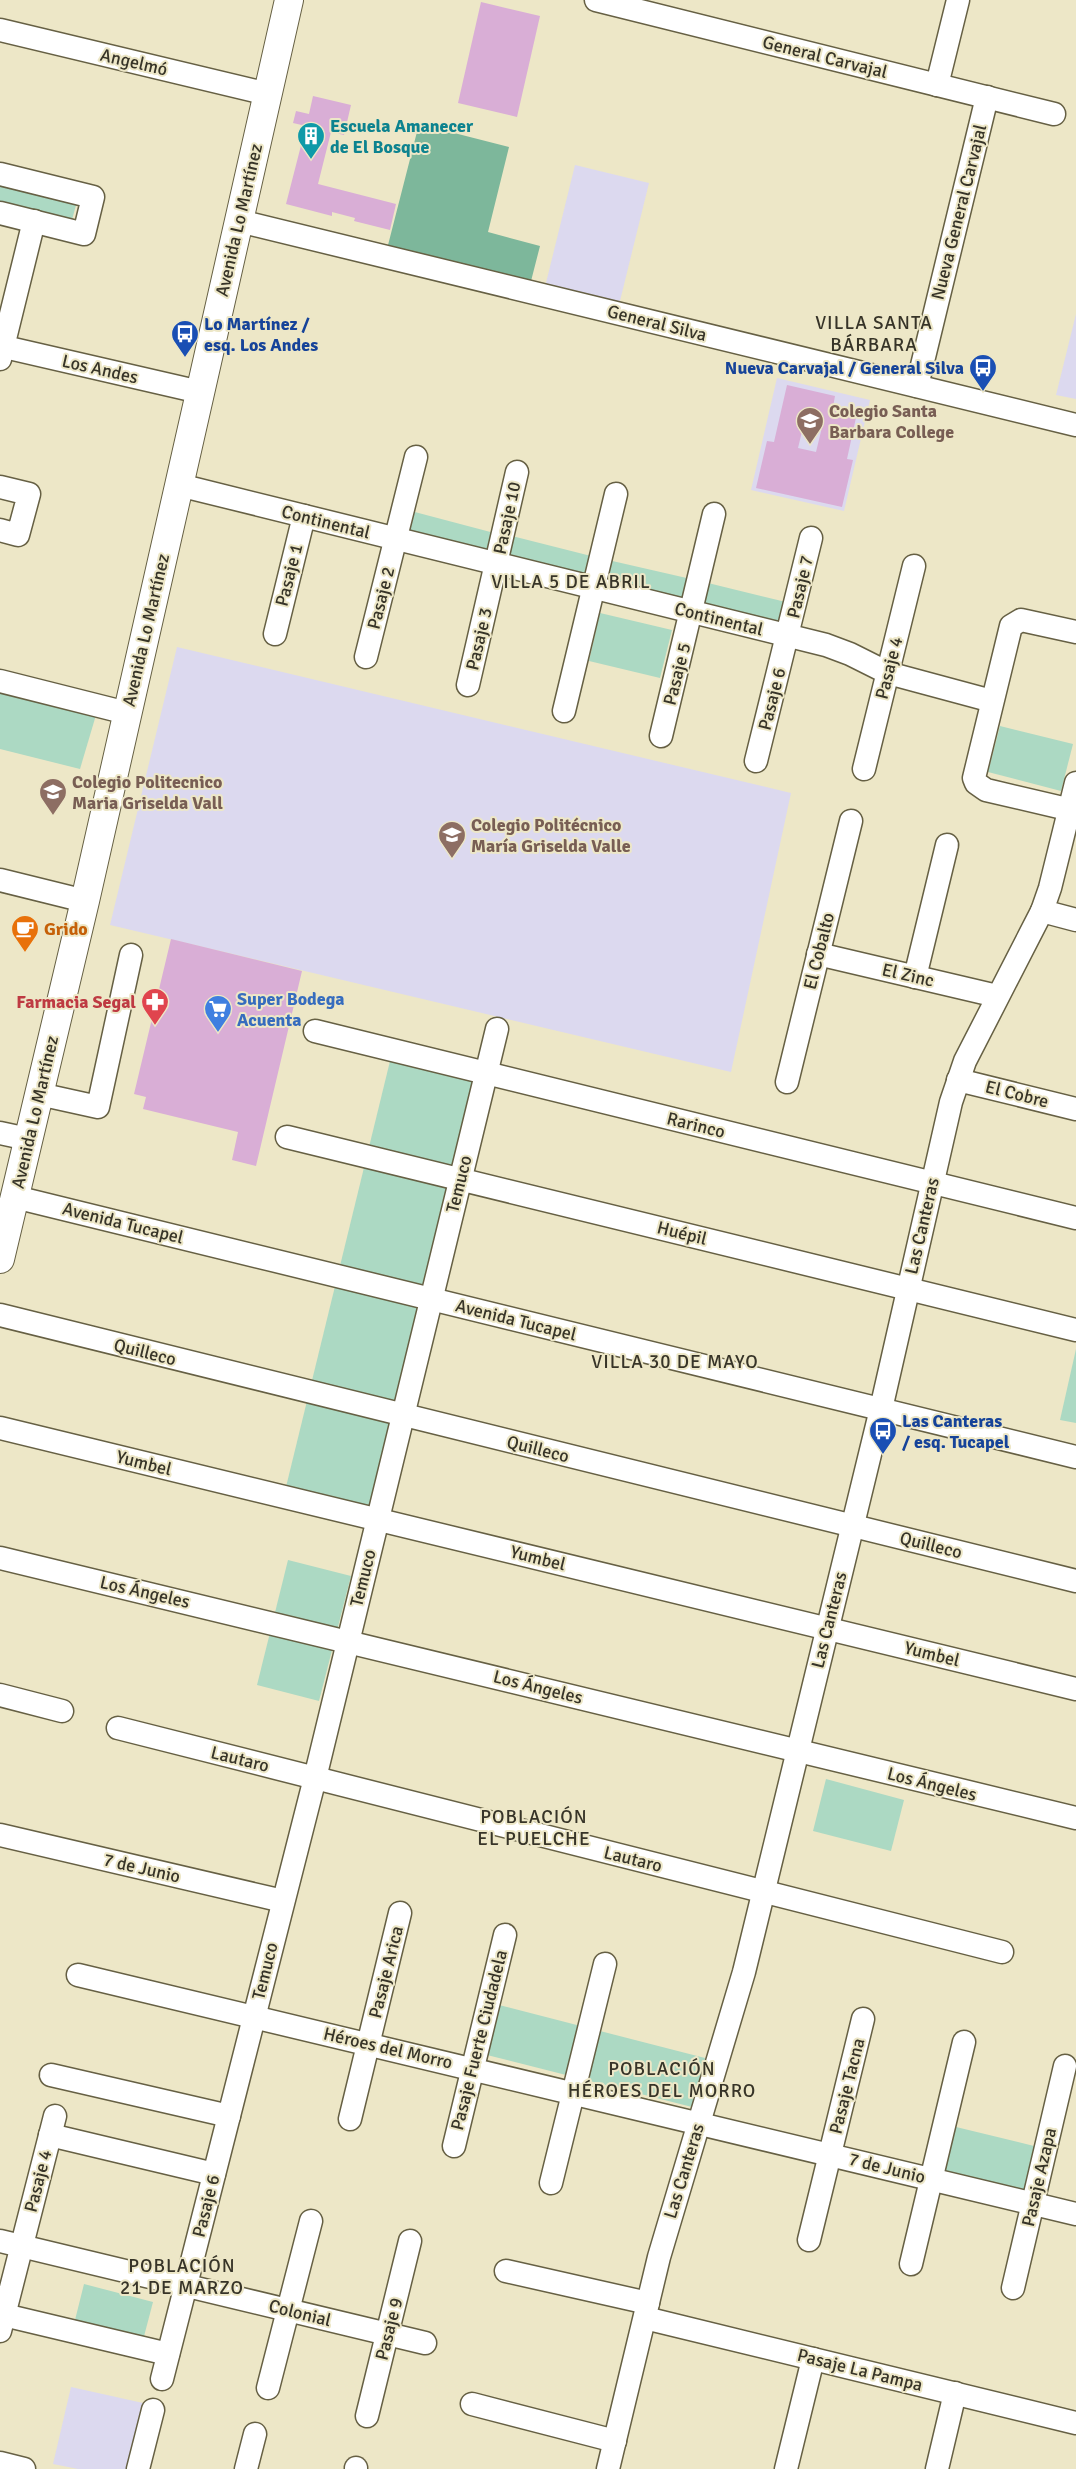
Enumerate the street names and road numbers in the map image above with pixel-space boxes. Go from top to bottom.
street label: General Carvajal [760,31,890,83]
street label: Angelmó [98,44,170,80]
street label: Nueva General Carvajal [927,122,991,302]
street label: Avenida Lo Martínez [211,141,267,299]
street label: General Silva [605,300,709,346]
street label: Los Andes [60,350,140,388]
street label: Pasaje 10 [489,480,525,556]
street label: Continental [279,500,373,544]
street label: Pasaje 1 [271,541,307,609]
street label: Avenida Lo Martínez [118,551,174,709]
street label: Pasaje 7 [782,554,818,620]
street label: Pasaje 2 [363,564,399,632]
street label: Continental [672,597,766,641]
street label: Pasaje 3 [461,606,497,672]
street label: Pasaje 4 [871,634,907,702]
street label: Pasaje 5 [659,640,695,708]
street label: Pasaje 6 [754,665,790,733]
street label: El Cobalto [799,910,839,992]
street label: El Zinc [880,958,936,992]
street label: Avenida Lo Martínez [7,1033,63,1191]
street label: El Cobre [983,1076,1051,1112]
street label: Rarinco [665,1107,727,1143]
street label: Temuco [441,1153,477,1215]
street label: Las Canteras [900,1175,944,1276]
street label: Avenida Tucapel [60,1197,186,1249]
street label: Huépil [655,1216,709,1250]
street label: Avenida Tucapel [453,1294,579,1346]
street label: Quilleco [112,1334,178,1370]
street label: Quilleco [505,1431,571,1467]
street label: Yumbel [114,1446,174,1480]
street label: Quilleco [898,1527,964,1563]
street label: Yumbel [508,1541,568,1575]
street label: Temuco [345,1547,381,1609]
street label: Las Canteras [806,1569,852,1670]
street label: Los Ángeles [98,1571,192,1613]
street label: Yumbel [902,1637,962,1671]
street label: Los Ángeles [491,1665,585,1709]
street label: Lautaro [209,1741,271,1777]
street label: Los Ángeles [885,1762,979,1806]
street label: Lautaro [602,1841,664,1877]
street label: 7 de Junio [101,1848,183,1888]
street label: Pasaje Arica [364,1924,408,2020]
street label: Temuco [247,1940,283,2002]
street label: Pasaje Fuerte Ciudadela [446,1948,512,2132]
street label: Héroes del Morro [321,2022,455,2074]
street label: Pasaje Tacna [824,2036,870,2136]
street label: Las Canteras [659,2121,709,2221]
street label: Pasaje Azapa [1017,2125,1061,2229]
street label: Pasaje 4 [20,2147,56,2215]
street label: 7 de Junio [846,2148,928,2188]
street label: Pasaje 6 [188,2172,224,2240]
street label: Colonial [266,2295,334,2331]
street label: Pasaje 9 [371,2295,407,2363]
street label: Pasaje La Pampa [795,2344,925,2396]

